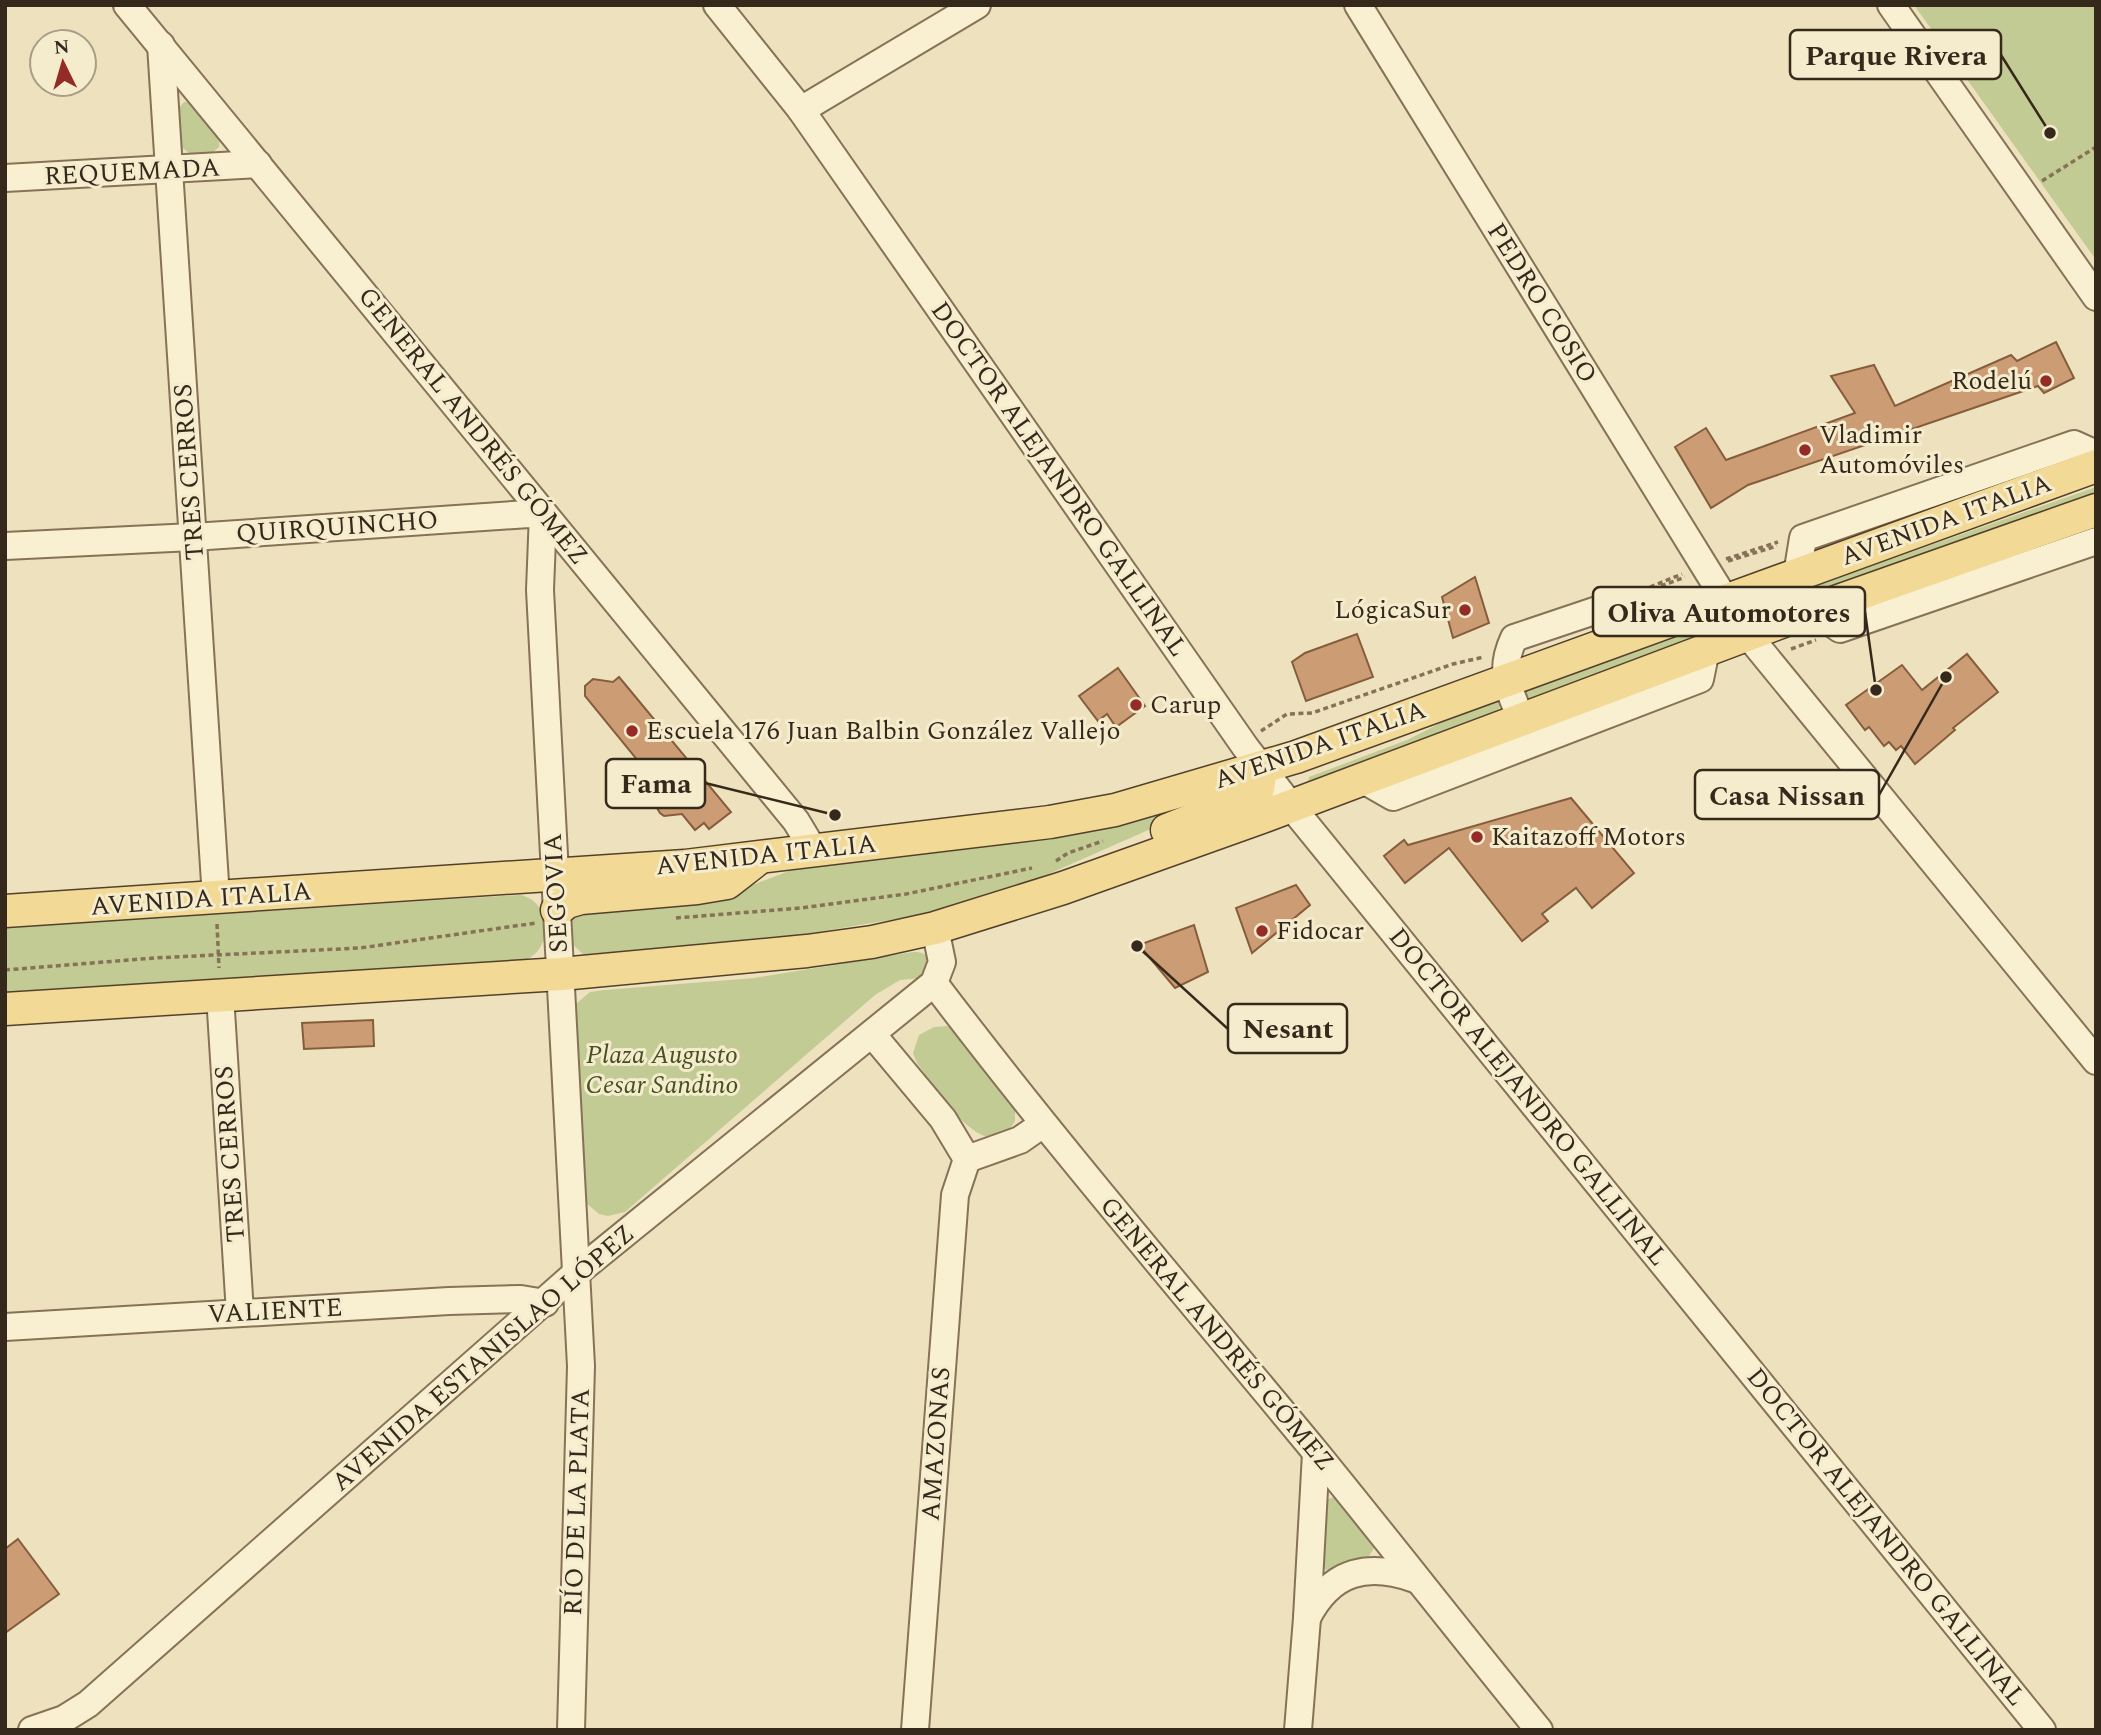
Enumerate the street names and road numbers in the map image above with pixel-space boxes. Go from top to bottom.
street label: REQUEMADA [43,147,221,197]
street label: PEDRO COSIO [1477,215,1607,391]
street label: GENERAL ANDRÉS GÓMEZ [348,278,598,574]
street label: DOCTOR ALEJANDRO GALLINAL [920,293,1198,665]
street label: TRES CERROS [163,382,215,562]
street label: AVENIDA ITALIA [1835,463,2057,577]
street label: QUIRQUINCHO [235,500,439,554]
street label: AVENIDA ITALIA [1209,690,1431,800]
street label: AVENIDA ITALIA [654,824,878,886]
street label: SEGOVIA [533,832,579,954]
street label: AVENIDA ITALIA [89,871,313,927]
street label: DOCTOR ALEJANDRO GALLINAL [1378,919,1678,1275]
street label: TRES CERROS [204,1064,256,1244]
street label: GENERAL ANDRÉS GÓMEZ [1090,1188,1344,1480]
street label: AVENIDA ESTANISLAO LÓPEZ [322,1215,644,1501]
street label: VALIENTE [206,1287,344,1335]
street label: DOCTOR ALEJANDRO GALLINAL [1736,1359,2036,1715]
street label: AMAZONAS [911,1366,961,1522]
street label: RÍO DE LA PLATA [553,1387,601,1617]

